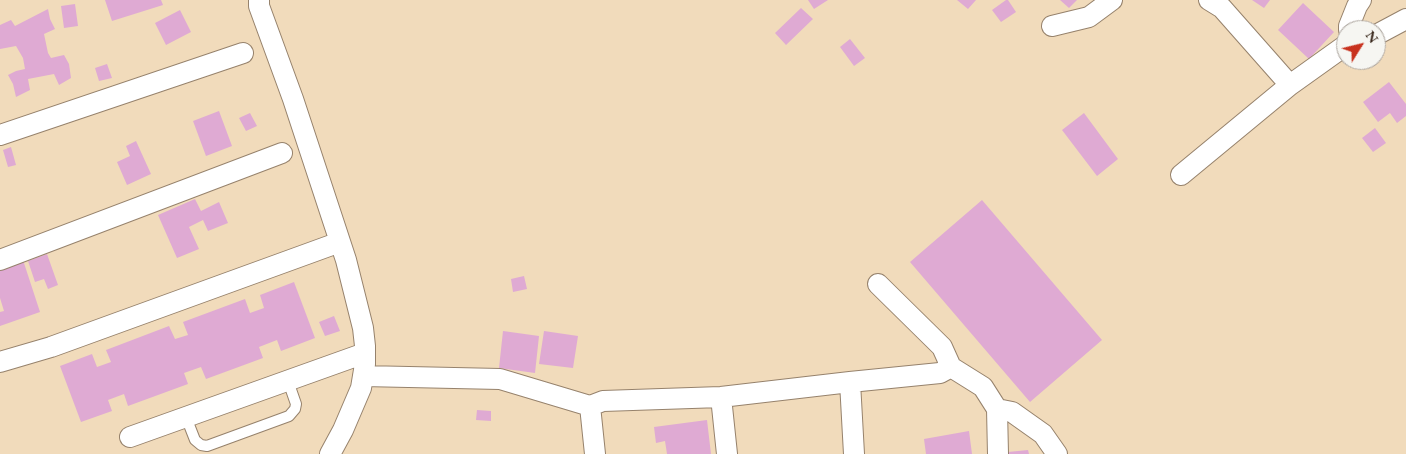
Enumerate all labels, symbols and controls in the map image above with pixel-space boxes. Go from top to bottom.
north arrow [1336,20,1386,70]
text: N [1362,27,1383,47]

